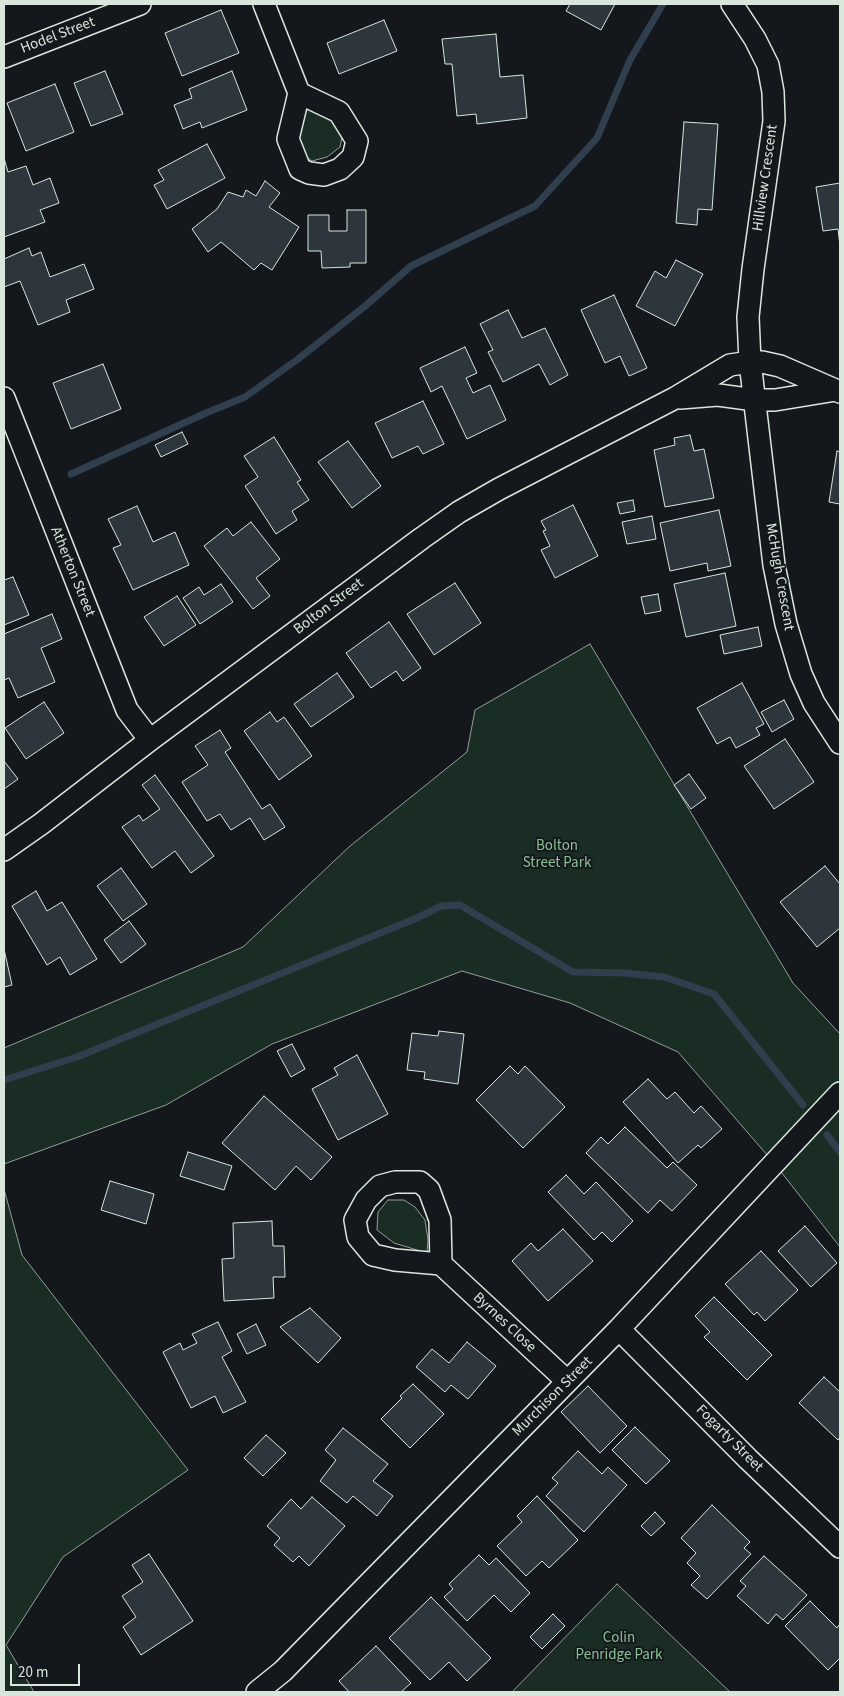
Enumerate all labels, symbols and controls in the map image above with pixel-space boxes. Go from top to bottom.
street label: Hodel Street [18,14,98,58]
street label: Hillview Crescent [750,123,782,233]
street label: McHugh Crescent [761,522,797,632]
street label: Atherton Street [46,524,98,620]
street label: Bolton Street [291,575,367,639]
park label: Bolton Street Park [523,838,591,873]
street label: Byrnes Close [469,1289,539,1357]
street label: Murchison Street [509,1353,597,1441]
street label: Fogarty Street [691,1401,767,1477]
park label: Colin Penridge Park [576,1630,662,1665]
scale bar [12,1654,82,1686]
text: 20 m [18,1662,48,1683]

